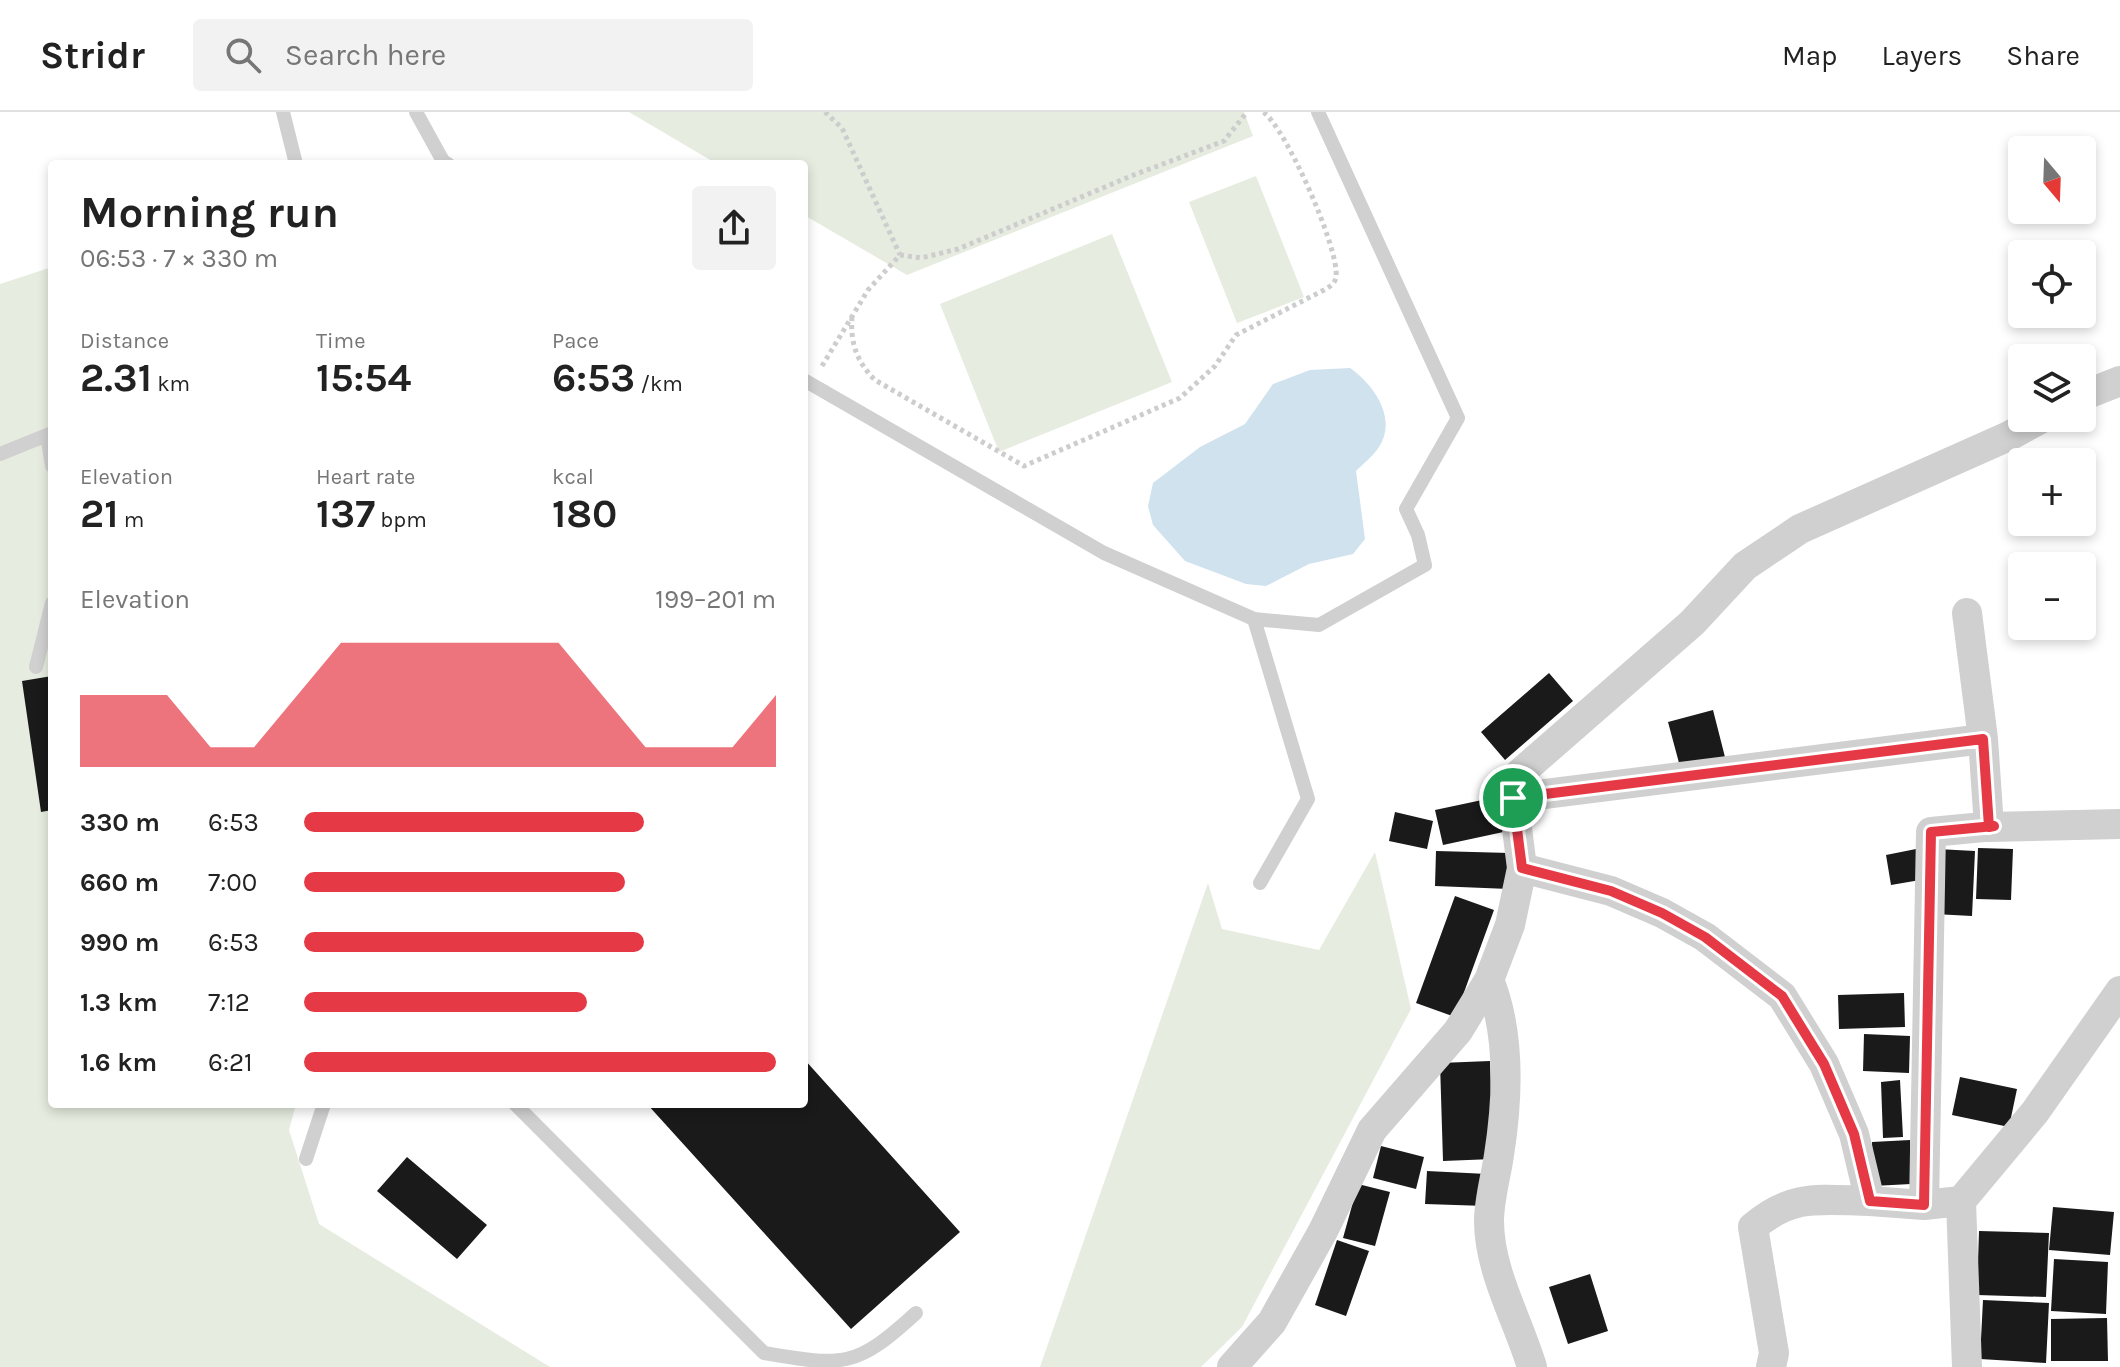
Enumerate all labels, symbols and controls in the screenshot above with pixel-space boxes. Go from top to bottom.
search box [193,19,753,91]
text: Stridr [40,33,145,78]
icon: search [221,33,265,77]
text: Search here [285,37,446,73]
text: Map [1782,39,1837,72]
text: Layers [1881,39,1962,72]
text: Share [2006,39,2080,72]
north arrow [2008,136,2096,224]
map controls [2008,136,2096,640]
button: share [692,186,776,270]
text: Morning run [80,187,339,238]
button: locate [2008,240,2096,328]
text: 06:53 · 7 × 330 m [80,243,278,274]
text: Distance [80,328,169,354]
text: Time [316,328,365,354]
text: Pace [552,328,599,354]
button: layers [2008,344,2096,432]
text: 2.31 [80,354,152,401]
text: 15:54 [316,354,411,401]
text: 6:53 [552,354,635,401]
text: km [152,371,190,397]
text: /km [635,371,683,397]
button: + [2008,448,2096,536]
text: Elevation [80,464,173,490]
text: Heart rate [316,464,415,490]
text: kcal [552,464,594,490]
text: 21 [80,490,118,537]
text: 137 [316,490,375,537]
text: 180 [552,490,617,537]
text: m [118,507,144,533]
text: bpm [375,507,427,533]
button: − [2008,552,2096,640]
text: Elevation [80,584,190,615]
text: 199–201 m [655,584,776,615]
pin [1479,764,1547,832]
icon: arrive [1491,776,1535,820]
text: 330 m [80,807,160,838]
text: 6:53 [208,807,259,838]
text: 660 m [80,867,159,898]
text: 7:00 [208,867,257,898]
text: 990 m [80,927,159,958]
text: 6:53 [208,927,259,958]
text: 1.3 km [80,987,158,1018]
text: 7:12 [208,987,250,1018]
text: 1.6 km [80,1047,157,1078]
text: 6:21 [208,1047,253,1078]

